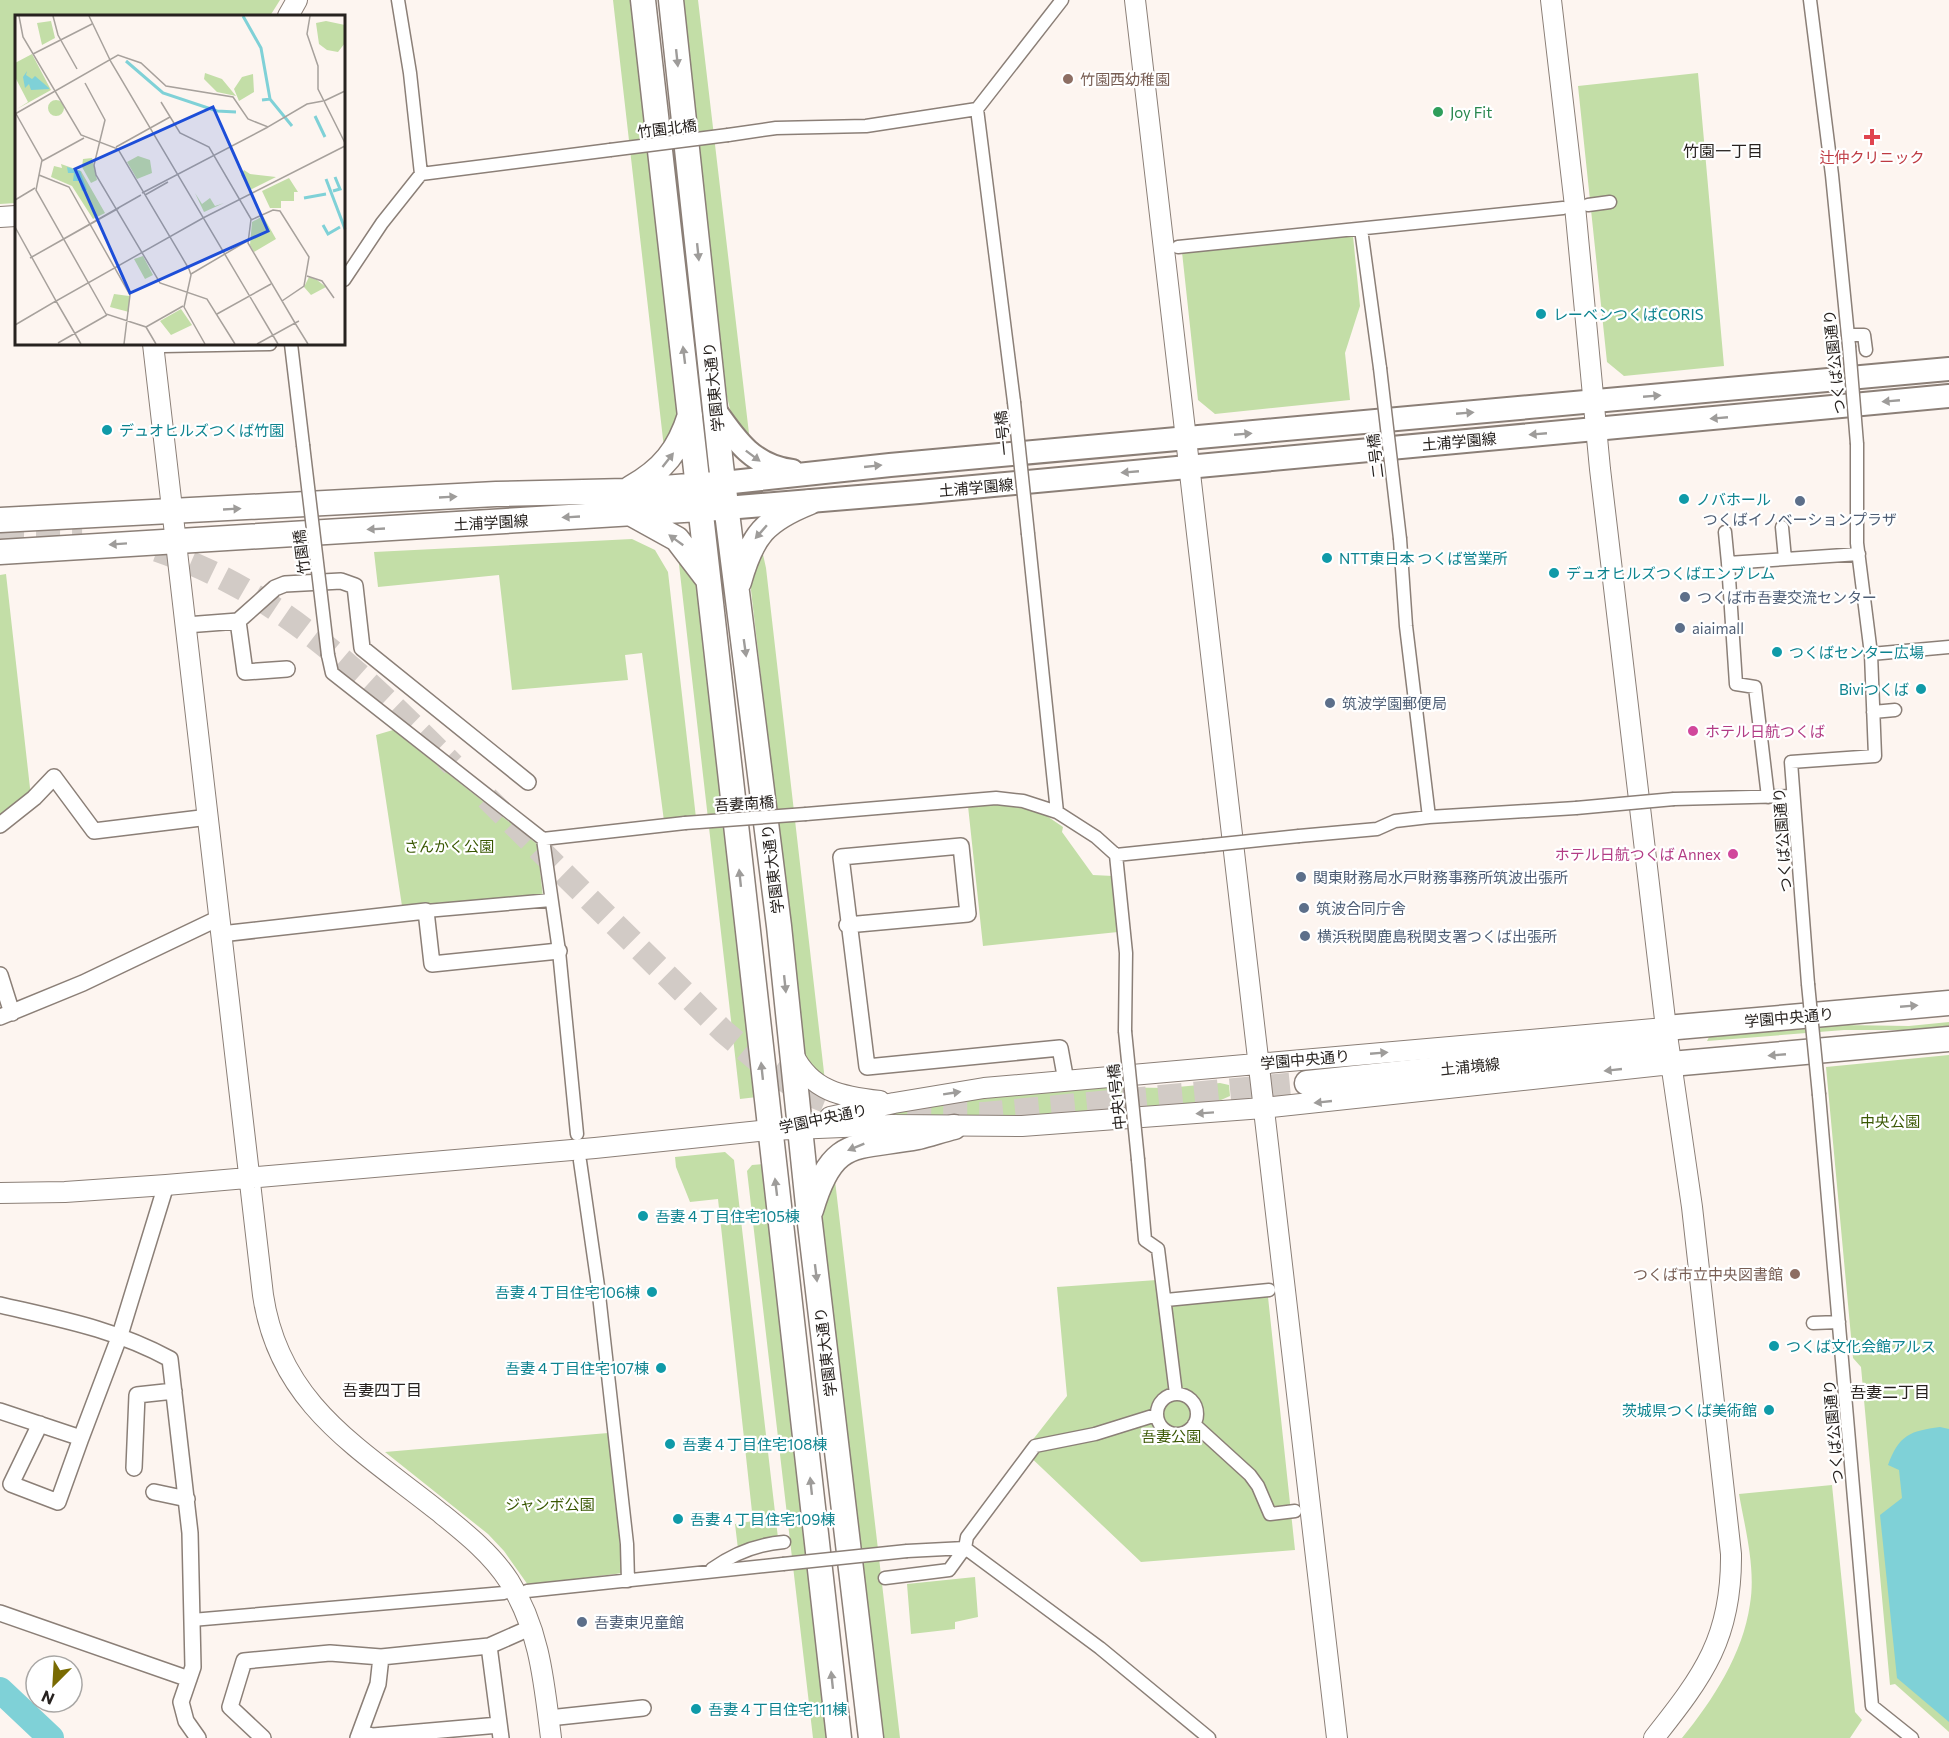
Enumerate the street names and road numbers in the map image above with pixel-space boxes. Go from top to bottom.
street label: 竹園北橋 [636,115,698,141]
street label: つくば公園通り [1820,309,1848,415]
street label: 学園東大通り [699,341,727,433]
street label: 一号橋 [991,410,1013,456]
street label: 土浦学園線 [1421,429,1497,453]
street label: 二号橋 [1363,433,1387,479]
street label: 土浦学園線 [938,475,1014,499]
street label: 土浦学園線 [453,511,529,533]
street label: 竹園橋 [289,529,313,575]
street label: つくば公園通り [1769,787,1795,893]
street label: 吾妻南橋 [713,792,775,814]
street label: 学園東大通り [758,823,786,915]
street label: 学園中央通り [1743,1004,1835,1030]
street label: 学園中央通り [1259,1046,1351,1072]
street label: 土浦境線 [1439,1054,1501,1078]
street label: 中央1号橋 [1104,1063,1128,1131]
street label: 学園中央通り [777,1100,869,1136]
street label: 学園東大通り [811,1306,839,1398]
street label: つくば公園通り [1819,1379,1847,1485]

